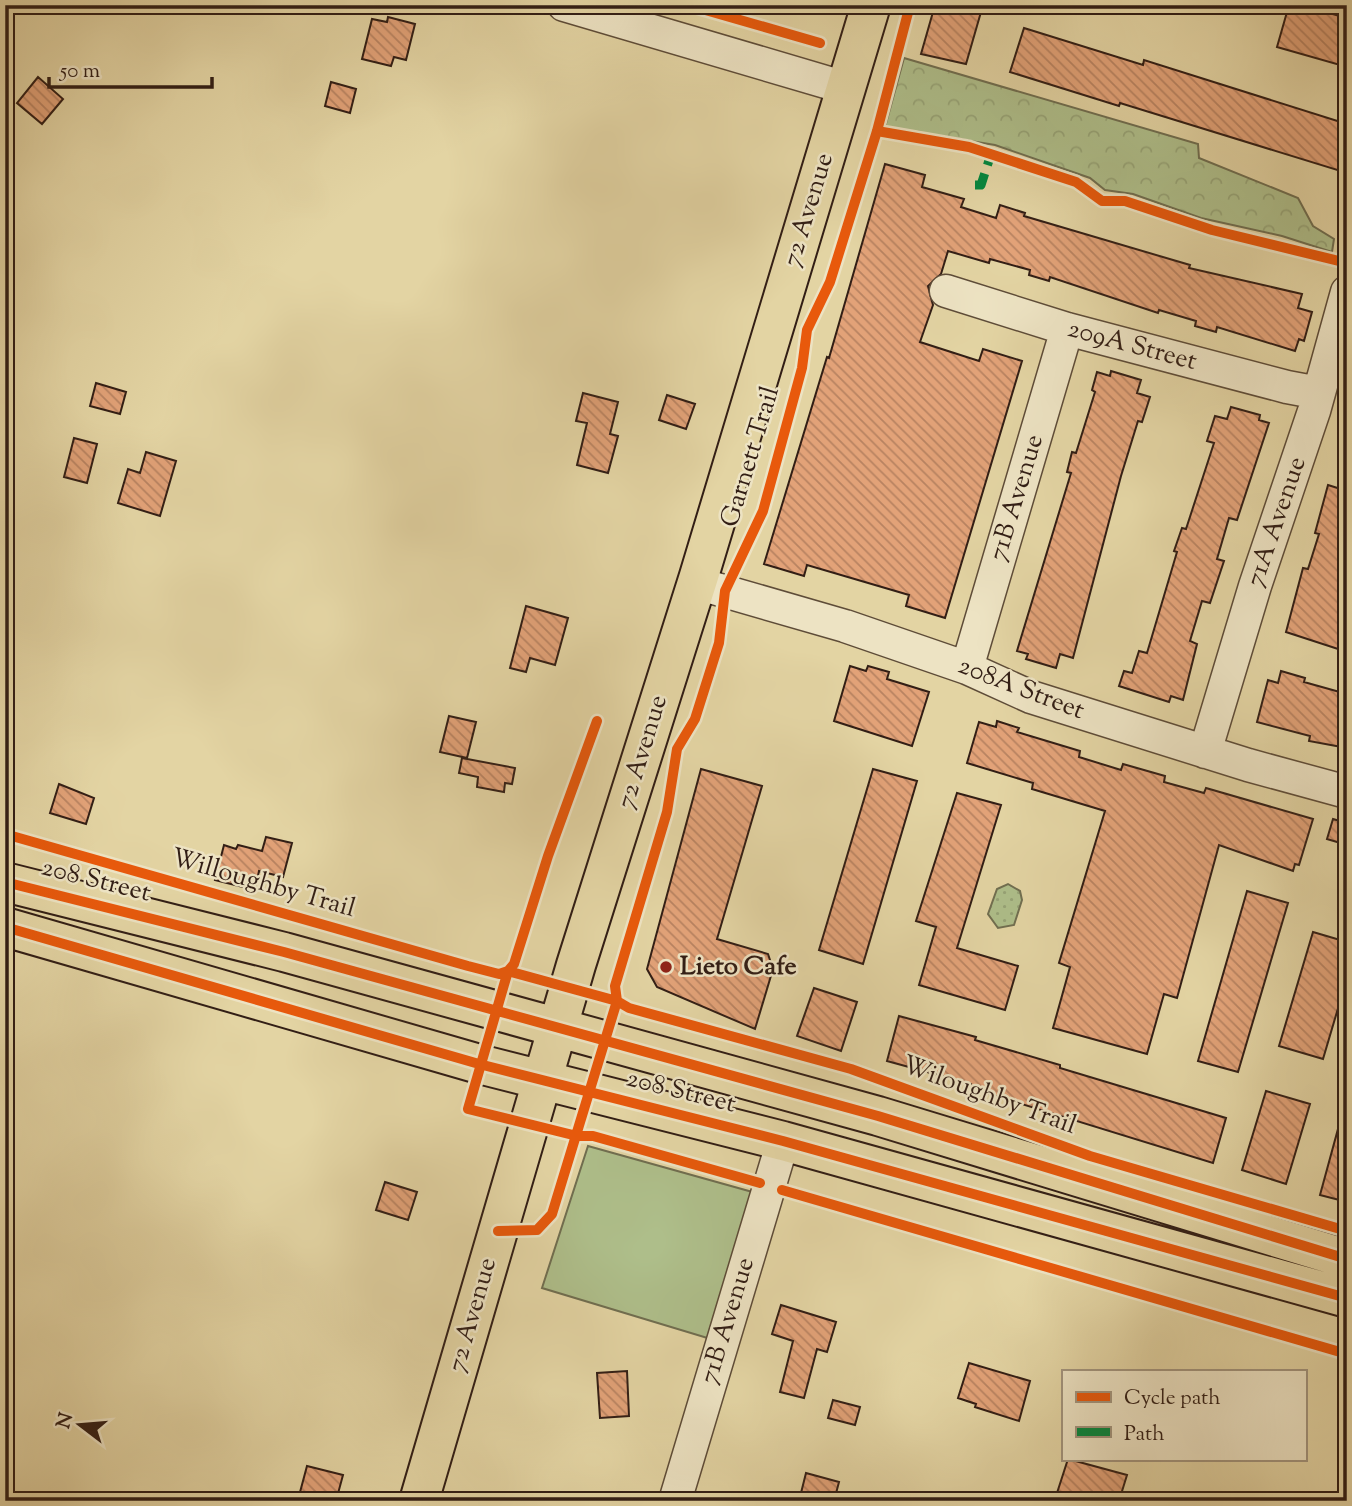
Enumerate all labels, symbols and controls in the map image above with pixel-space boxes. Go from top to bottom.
scale bar [49,46,212,90]
text: 50 m [59,57,100,87]
street label: 72 Avenue [774,148,844,272]
street label: 209A Street [1063,311,1201,381]
street label: Garnett Trail [712,382,790,532]
street label: 71B Avenue [980,430,1054,566]
street label: 71A Avenue [1237,452,1317,592]
street label: 208A Street [953,648,1090,730]
street label: 72 Avenue [608,690,678,814]
street label: Willoughby Trail [166,840,360,928]
street label: 208 Street [37,850,155,912]
place label: Lieto Cafe [680,949,797,986]
marker: Lieto Cafe [658,959,674,975]
street label: Wiloughby Trail [897,1047,1081,1145]
street label: 208 Street [622,1061,740,1123]
street label: 71B Avenue [691,1253,765,1389]
street label: 72 Avenue [439,1254,507,1376]
legend [1062,1370,1306,1460]
text: Cycle path [1124,1384,1221,1414]
north arrow [46,1390,116,1460]
text: N [51,1410,81,1432]
text: Path [1124,1420,1165,1450]

